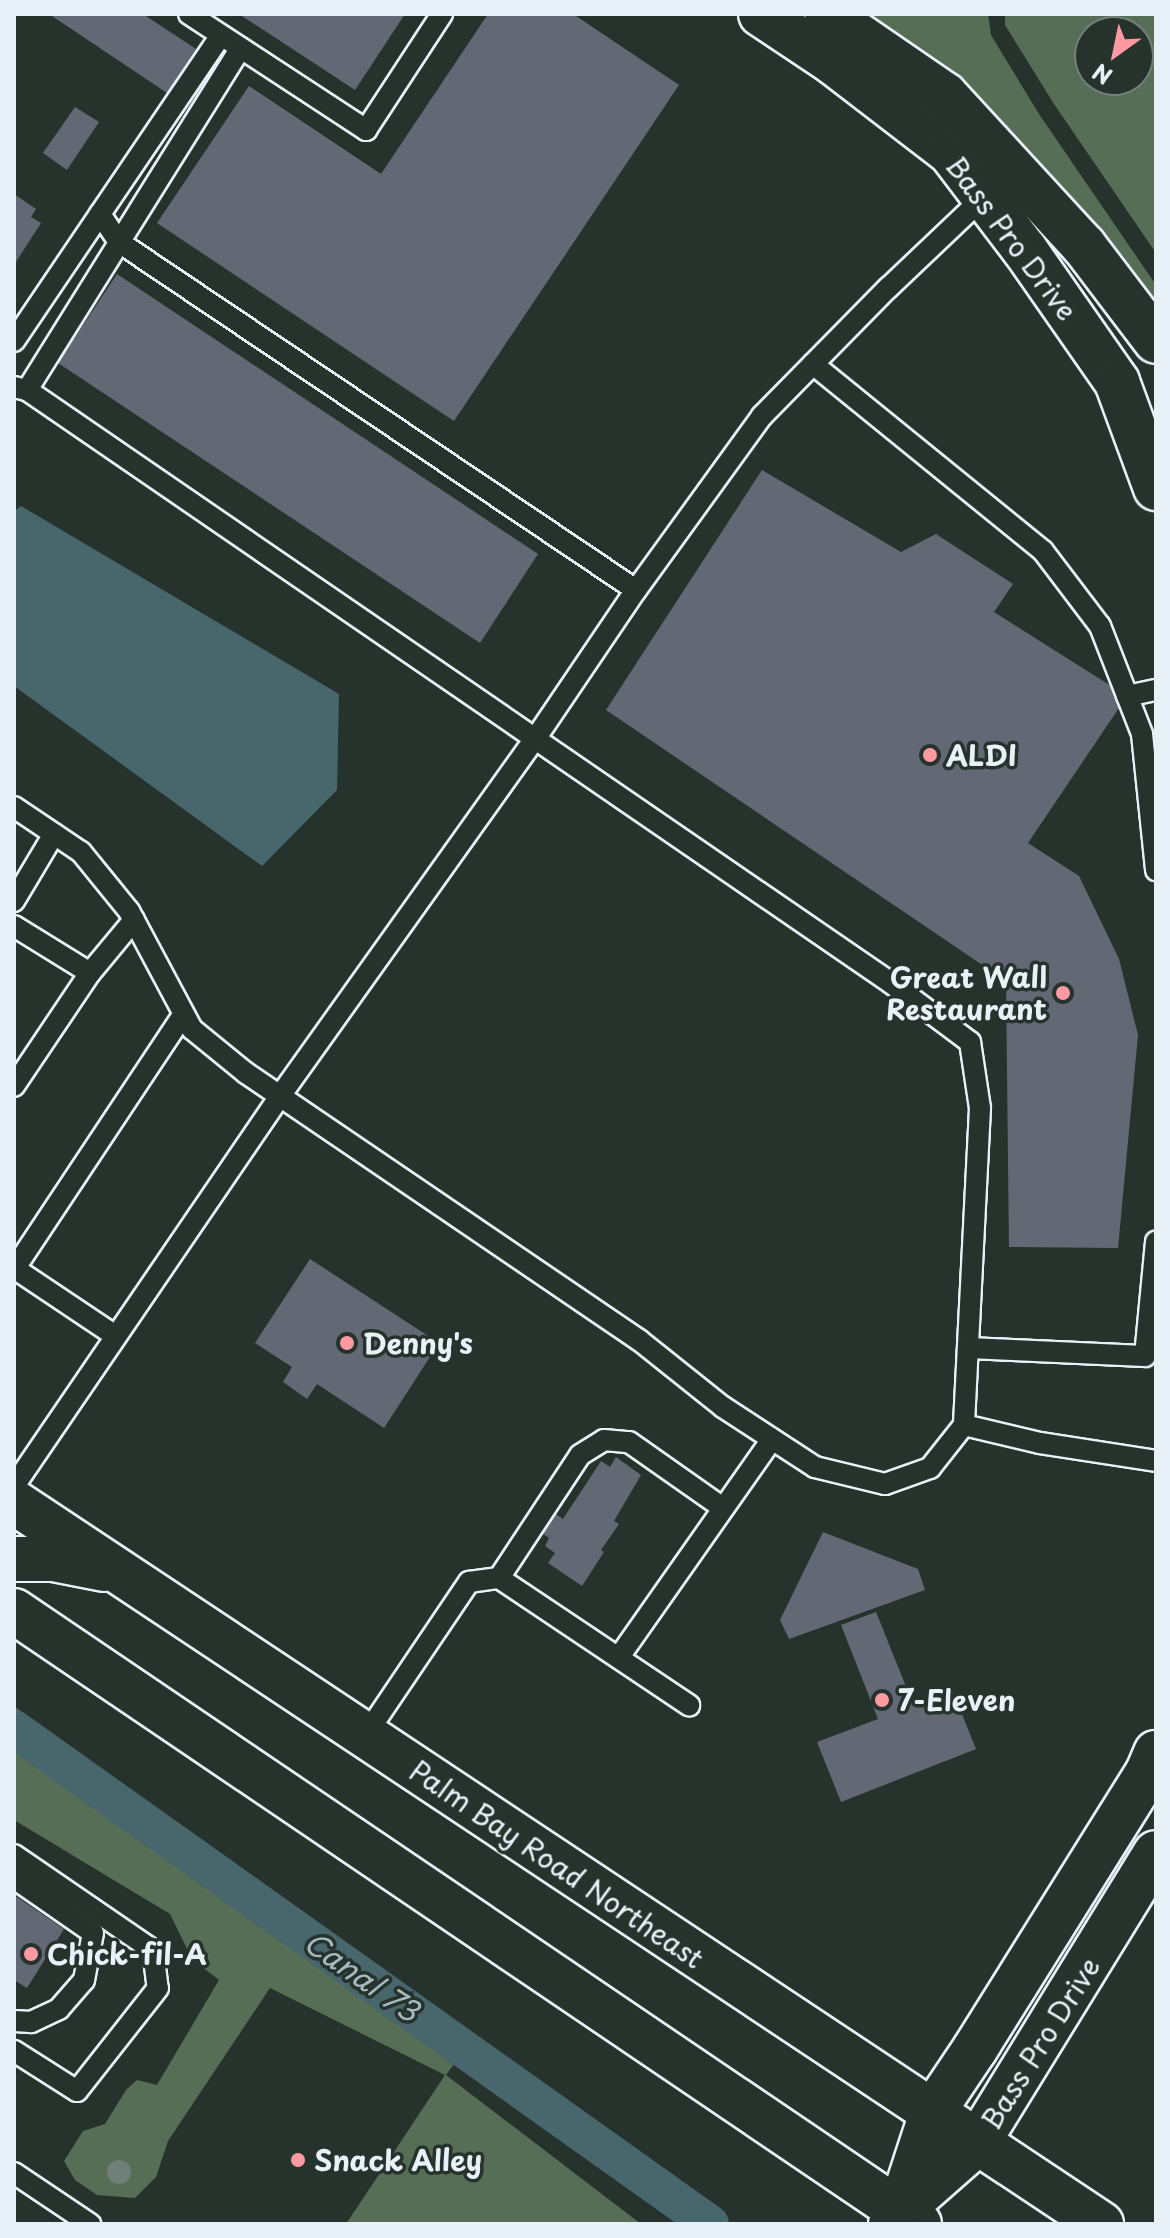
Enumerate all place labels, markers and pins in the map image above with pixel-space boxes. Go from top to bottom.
place label: ALDI [946,738,1017,772]
marker: ALDI [921,746,939,764]
place label: Great Wall Restaurant [886,960,1047,1026]
marker: Great Wall Restaurant [1054,984,1072,1002]
place label: Denny's [363,1326,473,1360]
marker: Denny's [338,1334,356,1352]
place label: 7-Eleven [898,1683,1015,1717]
marker: 7-Eleven [873,1691,891,1709]
place label: Chick-fil-A [47,1937,207,1971]
marker: Chick-fil-A [22,1945,40,1963]
place label: Snack Alley [314,2143,482,2177]
marker: Snack Alley [289,2151,307,2169]

